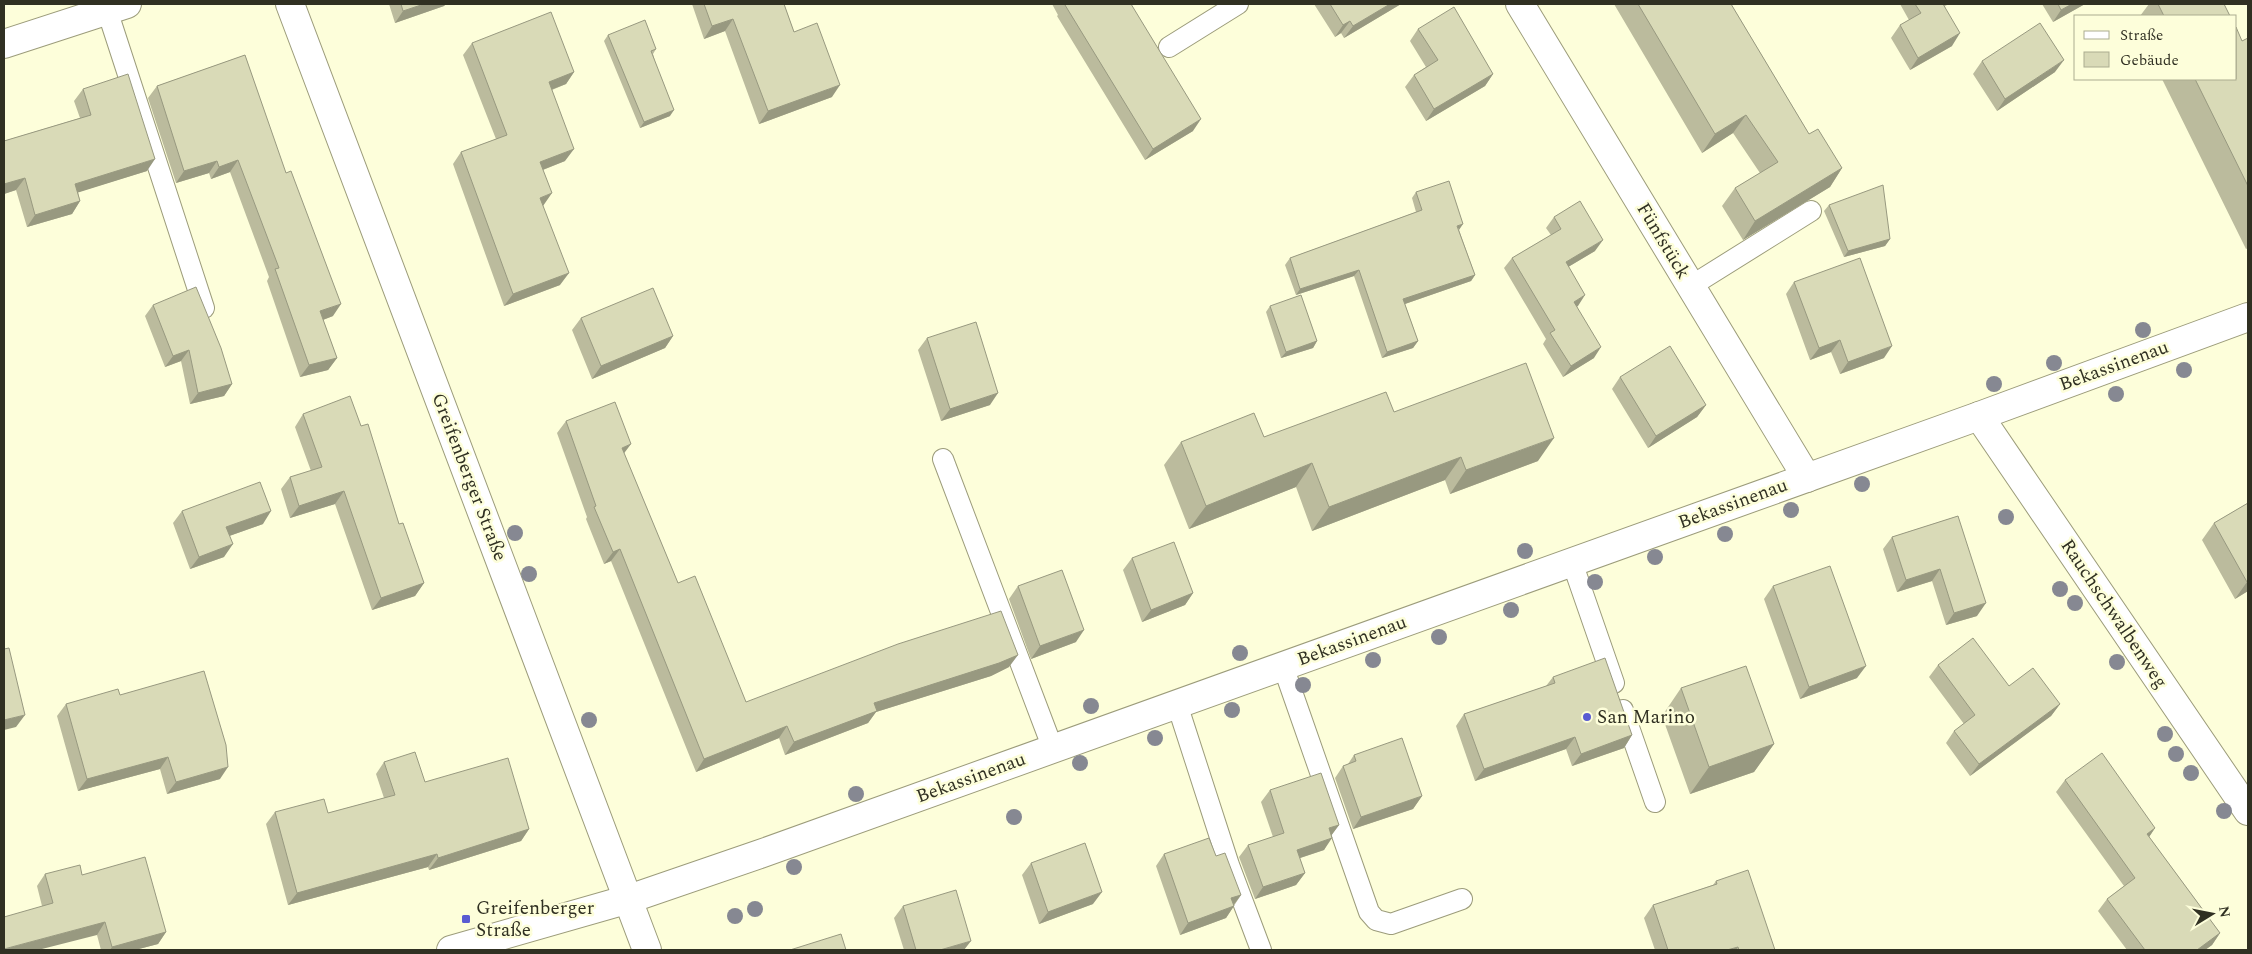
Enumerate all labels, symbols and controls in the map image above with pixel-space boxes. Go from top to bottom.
legend [2074,15,2237,80]
text: Straße [2120,24,2163,47]
text: Gebäude [2120,49,2179,72]
street label: Fünfstück [1629,197,1697,285]
street label: Bekassinenau [2055,333,2173,399]
street label: Greifenberger Straße [424,389,514,565]
street label: Bekassinenau [1674,471,1792,537]
street label: Rauchschwalbenweg [2053,533,2175,695]
street label: Bekassinenau [1293,608,1411,674]
place label: San Marino [1597,703,1695,732]
marker: San Marino [1581,711,1593,723]
street label: Bekassinenau [912,745,1030,811]
north arrow [2187,889,2237,939]
place label: Greifenberger Straße [476,894,595,945]
text: N [2213,904,2236,919]
marker: Greifenberger Straße [460,913,472,925]

